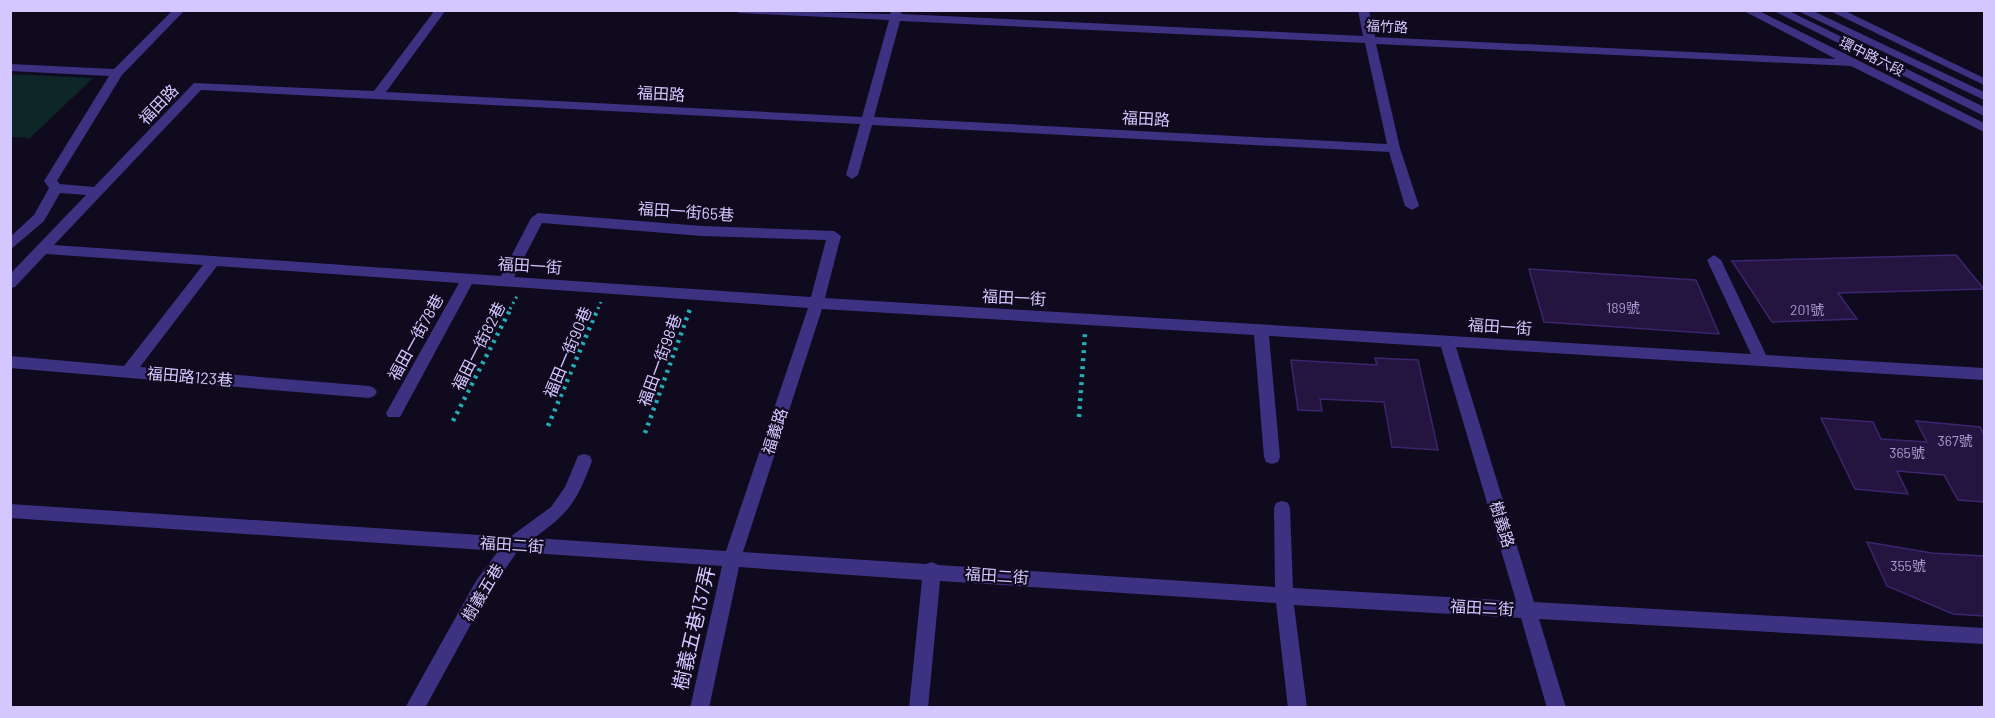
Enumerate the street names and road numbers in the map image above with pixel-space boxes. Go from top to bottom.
street label: 福竹路 [1366,16,1408,36]
street label: 環中路六段 [1837,33,1907,79]
street label: 福田路 [134,80,182,128]
street label: 福田路 [637,82,685,104]
street label: 福田路 [1122,107,1170,129]
street label: 福田一街65巷 [637,198,735,224]
street label: 福田一街 [497,253,563,277]
street label: 福田一街 [982,286,1046,308]
street label: 福田一街78巷 [383,290,447,384]
street label: 福田一街82巷 [448,299,508,393]
street label: 福田一街90巷 [539,303,595,401]
street label: 福田一街98巷 [634,311,684,409]
street label: 福田一街 [1467,314,1533,338]
street label: 福田路123巷 [146,363,234,389]
street label: 福義路 [758,405,790,457]
street label: 樹義路 [1487,498,1519,550]
street label: 福田二街 [479,532,545,556]
street label: 樹義五巷 [457,560,507,624]
street label: 福田二街 [964,563,1030,587]
street label: 樹義五巷137弄 [667,564,719,692]
street label: 福田二街 [1450,596,1514,618]

